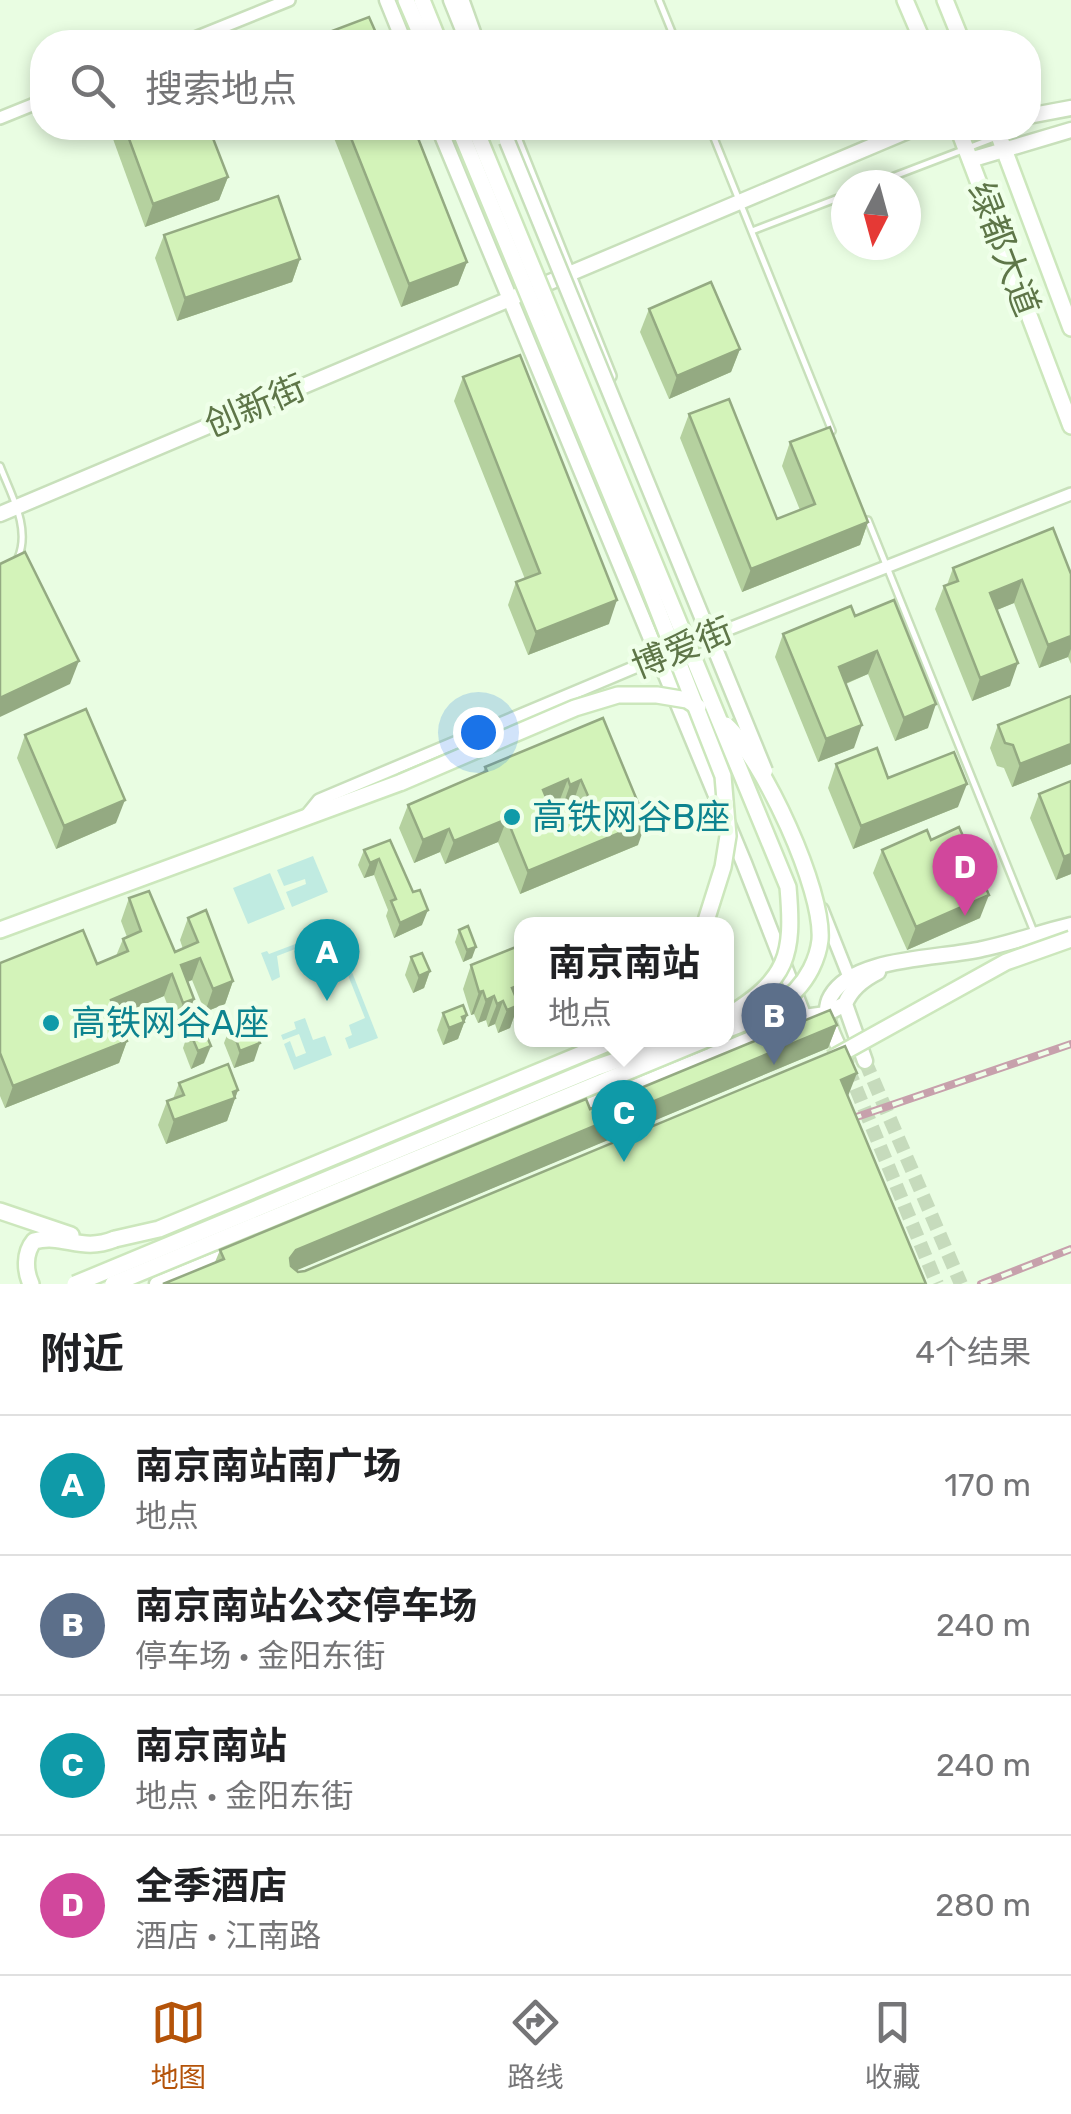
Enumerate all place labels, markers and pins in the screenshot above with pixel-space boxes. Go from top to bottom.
place label: 高铁网谷B座 [532,796,730,838]
marker: 高铁网谷B座 [501,806,523,828]
pin: D [932,834,998,916]
pin: A [294,918,360,1001]
pin: B [742,982,806,1065]
place label: 高铁网谷A座 [71,1002,269,1044]
marker: 高铁网谷A座 [40,1012,62,1034]
pin: C [592,1080,656,1162]

